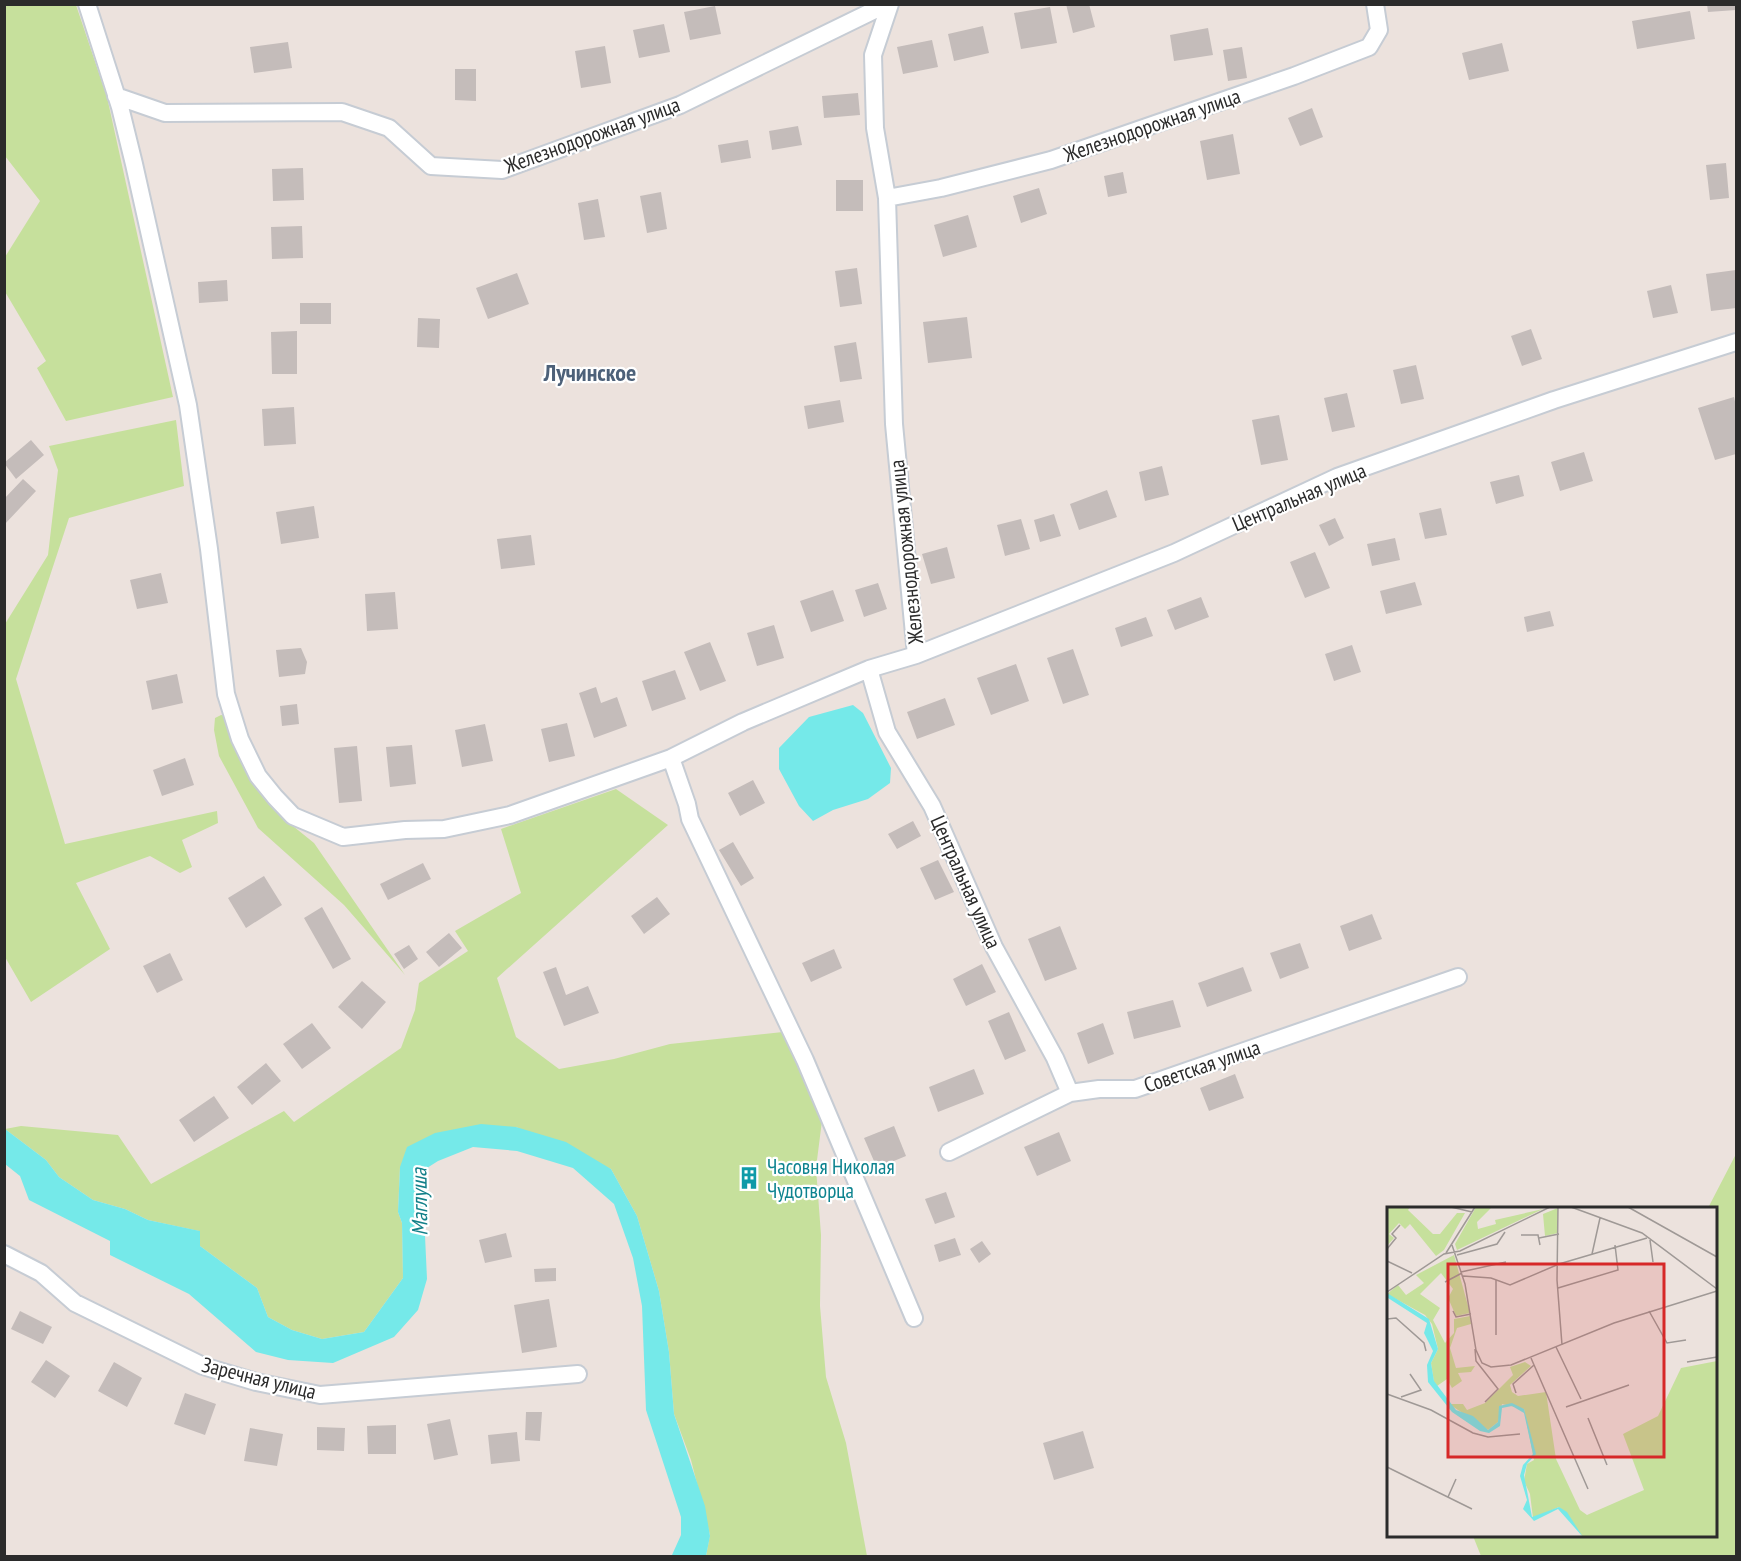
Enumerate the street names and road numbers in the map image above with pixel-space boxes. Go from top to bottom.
street label: Железнодорожная улица [1059,82,1244,168]
street label: Железнодорожная улица [500,91,684,180]
street label: Центральная улица [1228,457,1370,537]
street label: Железнодорожная улица [883,459,929,646]
street label: Центральная улица [925,811,1007,953]
street label: Советская улица [1140,1033,1264,1099]
street label: Заречная улица [199,1351,319,1405]

